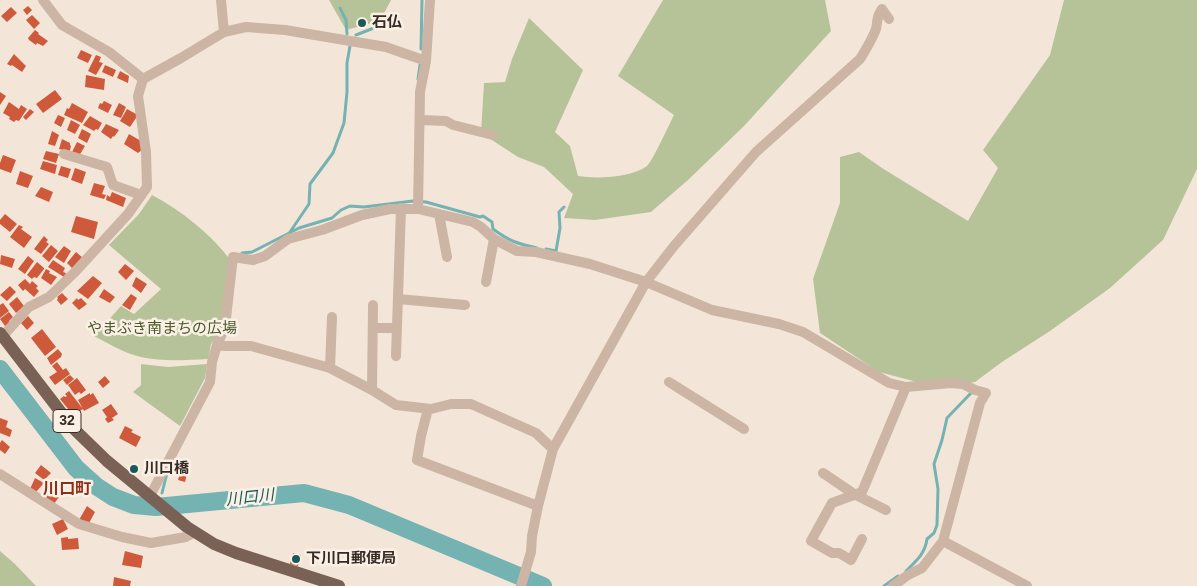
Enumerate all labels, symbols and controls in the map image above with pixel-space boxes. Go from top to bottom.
place label: 石仏 [372,14,402,32]
marker: 石仏 [356,17,368,29]
park label: やまぶき南まちの広場 [87,320,237,338]
road number: 32 [53,410,81,432]
place label: 川口橋 [144,460,189,478]
marker: 川口橋 [128,463,140,475]
district label: 川口町 [43,480,91,500]
water label: 川口川 [225,486,275,510]
place label: 下川口郵便局 [306,550,396,568]
marker: 下川口郵便局 [290,553,302,565]

